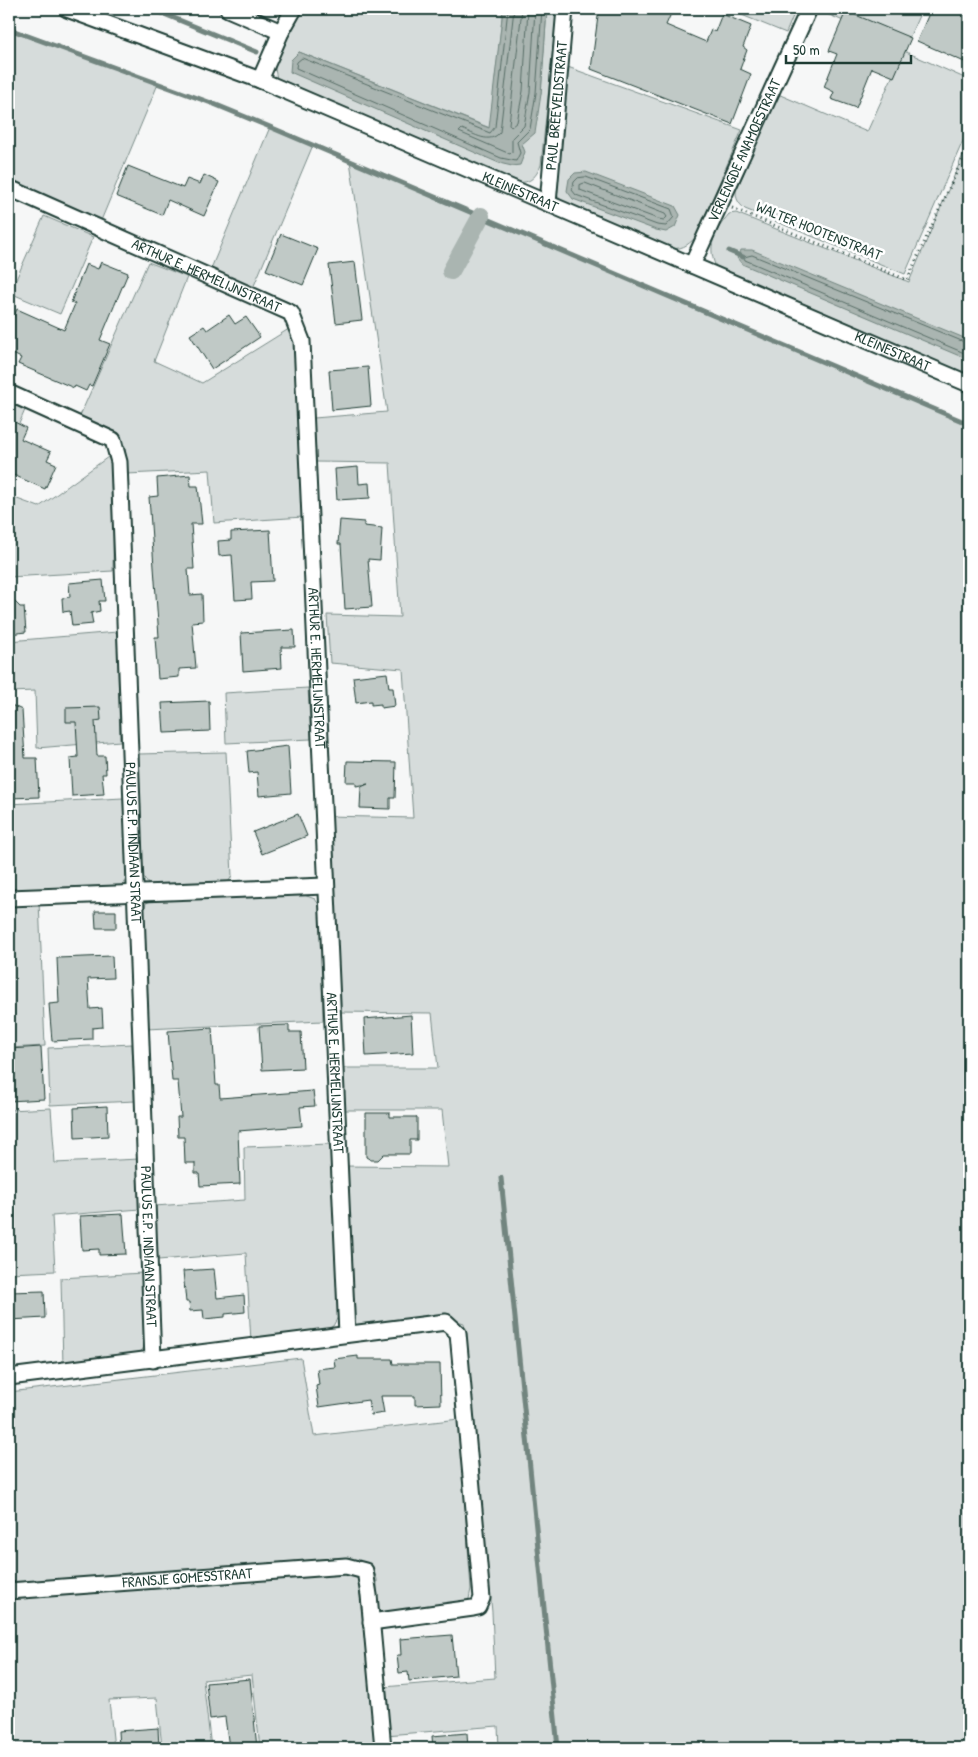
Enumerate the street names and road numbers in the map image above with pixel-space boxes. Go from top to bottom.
street label: PAUL BREEVELDSTRAAT [540,39,572,171]
street label: VERLENGDE ANAMOESTRAAT [702,74,786,225]
street label: KLEINESTRAAT [479,166,563,217]
street label: WALTER HOOTENSTRAAT [753,196,886,266]
street label: ARTHUR E. HERMELIJNSTRAAT [129,233,286,318]
street label: KLEINESTRAAT [852,325,935,377]
street label: ARTHUR E. HERMELIJNSTRAAT [303,587,332,750]
street label: PAULUS E.P. INDIAAN STRAAT [120,762,148,925]
street label: ARTHUR E. HERMELIJNSTRAAT [322,992,350,1155]
street label: PAULUS E.P. INDIAAN STRAAT [136,1165,163,1329]
street label: FRANSJE GOMESSTRAAT [121,1562,254,1593]

